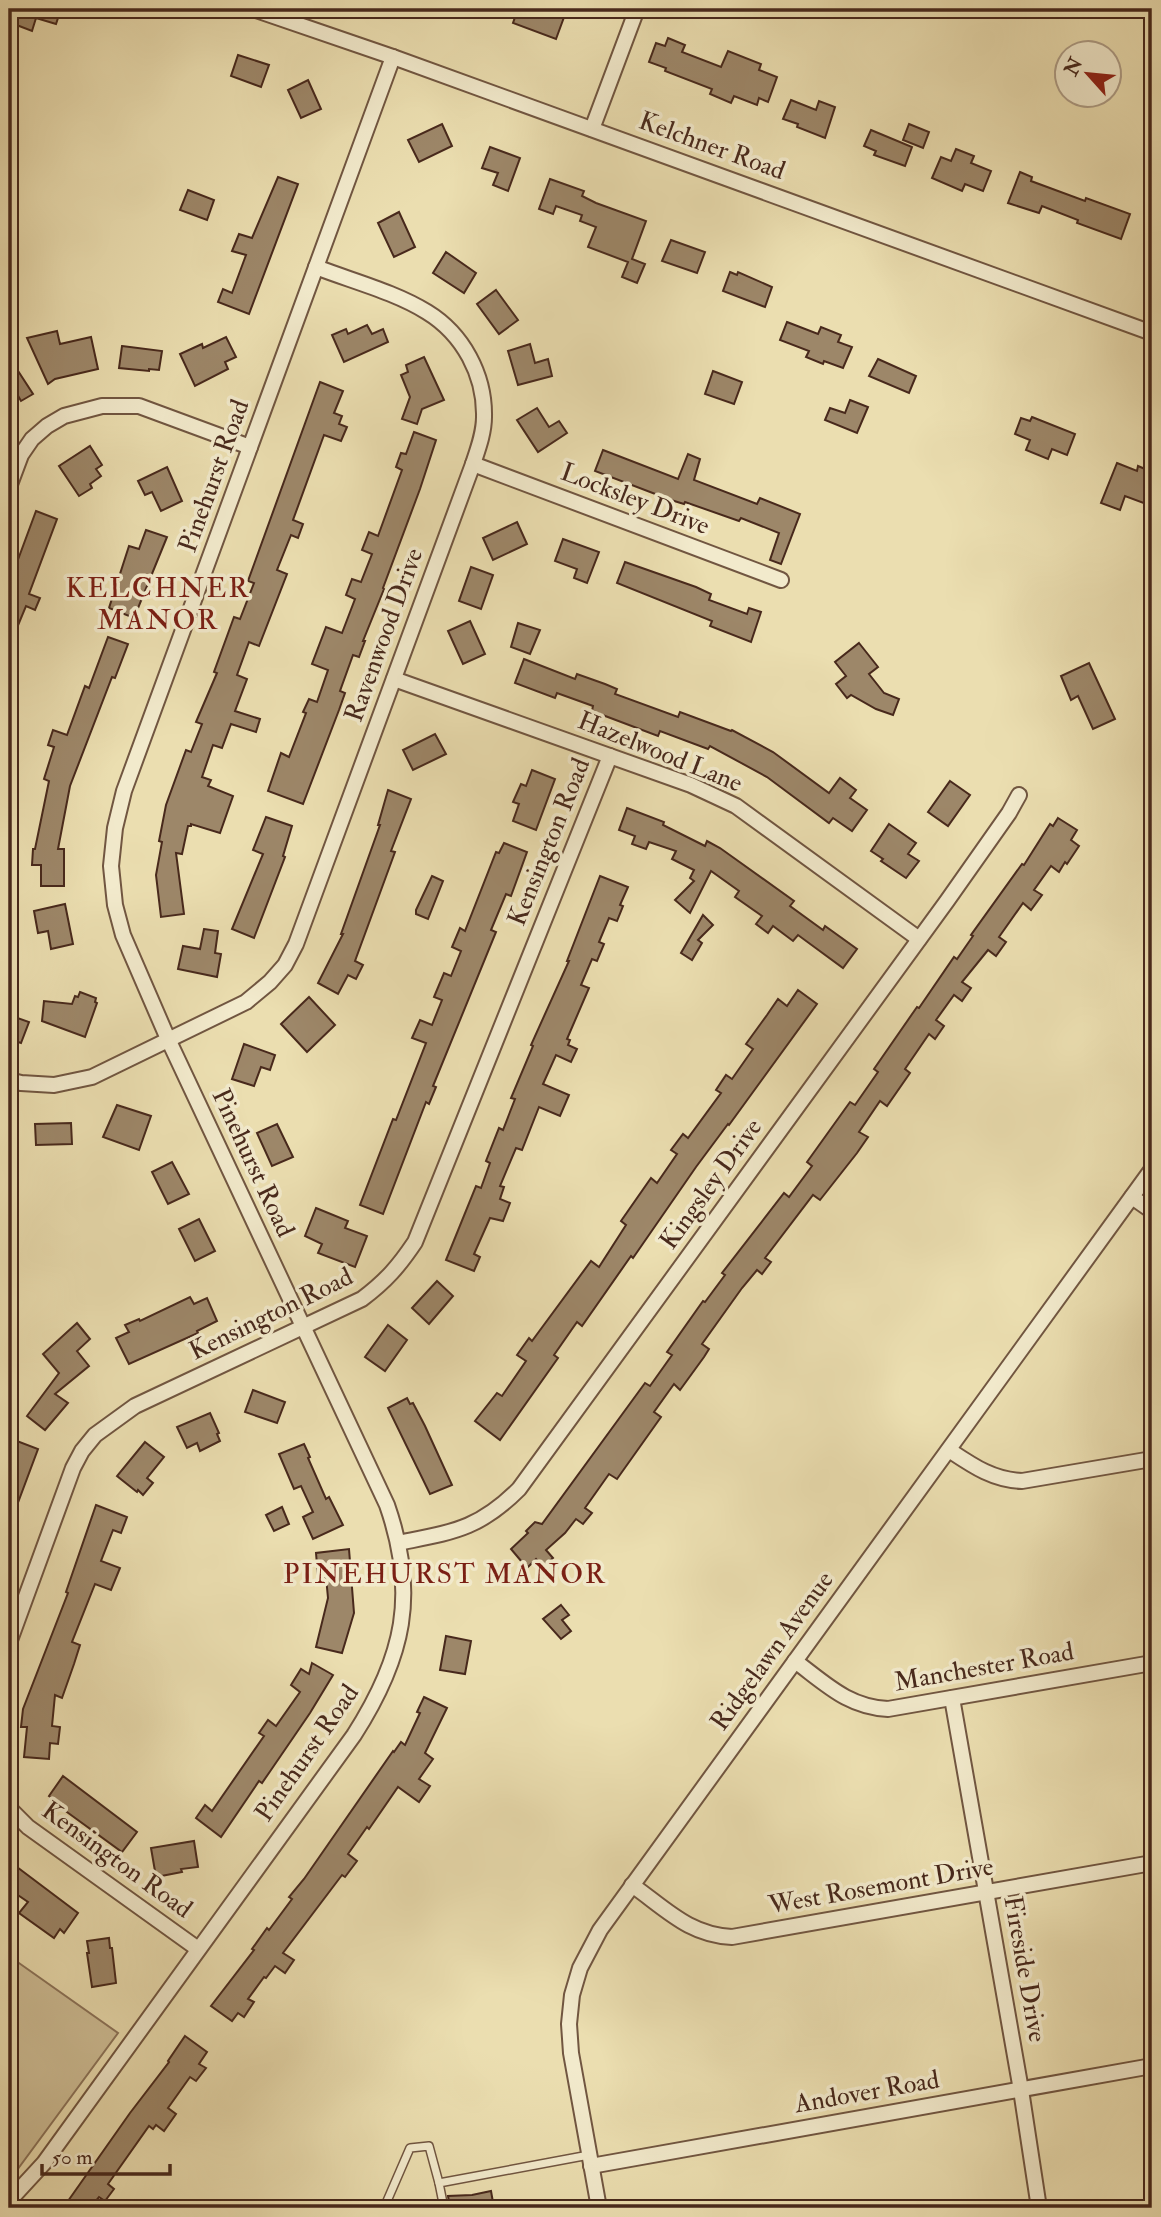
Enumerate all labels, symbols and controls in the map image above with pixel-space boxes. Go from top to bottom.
north arrow [1052,38,1122,108]
text: N [1059,53,1089,81]
street label: Kelchner Road [635,105,790,187]
street label: Pinehurst Road [172,395,256,557]
street label: Locksley Drive [556,456,714,542]
street label: Ravenwood Drive [338,544,430,726]
district label: KELCHNER MANOR [66,571,250,638]
street label: Hazelwood Lane [573,704,747,800]
street label: Kensington Road [501,753,597,931]
street label: Pinehurst Road [205,1084,301,1242]
street label: Kingsley Drive [653,1112,769,1256]
street label: Kensington Road [184,1260,358,1367]
district label: PINEHURST MANOR [283,1557,607,1592]
street label: Ridgelawn Avenue [703,1565,841,1737]
street label: Manchester Road [892,1635,1076,1699]
street label: Pinehurst Road [248,1678,366,1828]
street label: Kensington Road [36,1795,199,1925]
street label: West Rosemont Drive [765,1850,996,1922]
street label: Fireside Drive [996,1893,1054,2045]
street label: Andover Road [791,2064,942,2121]
scale bar [42,2133,170,2177]
text: 50 m [52,2144,93,2171]

